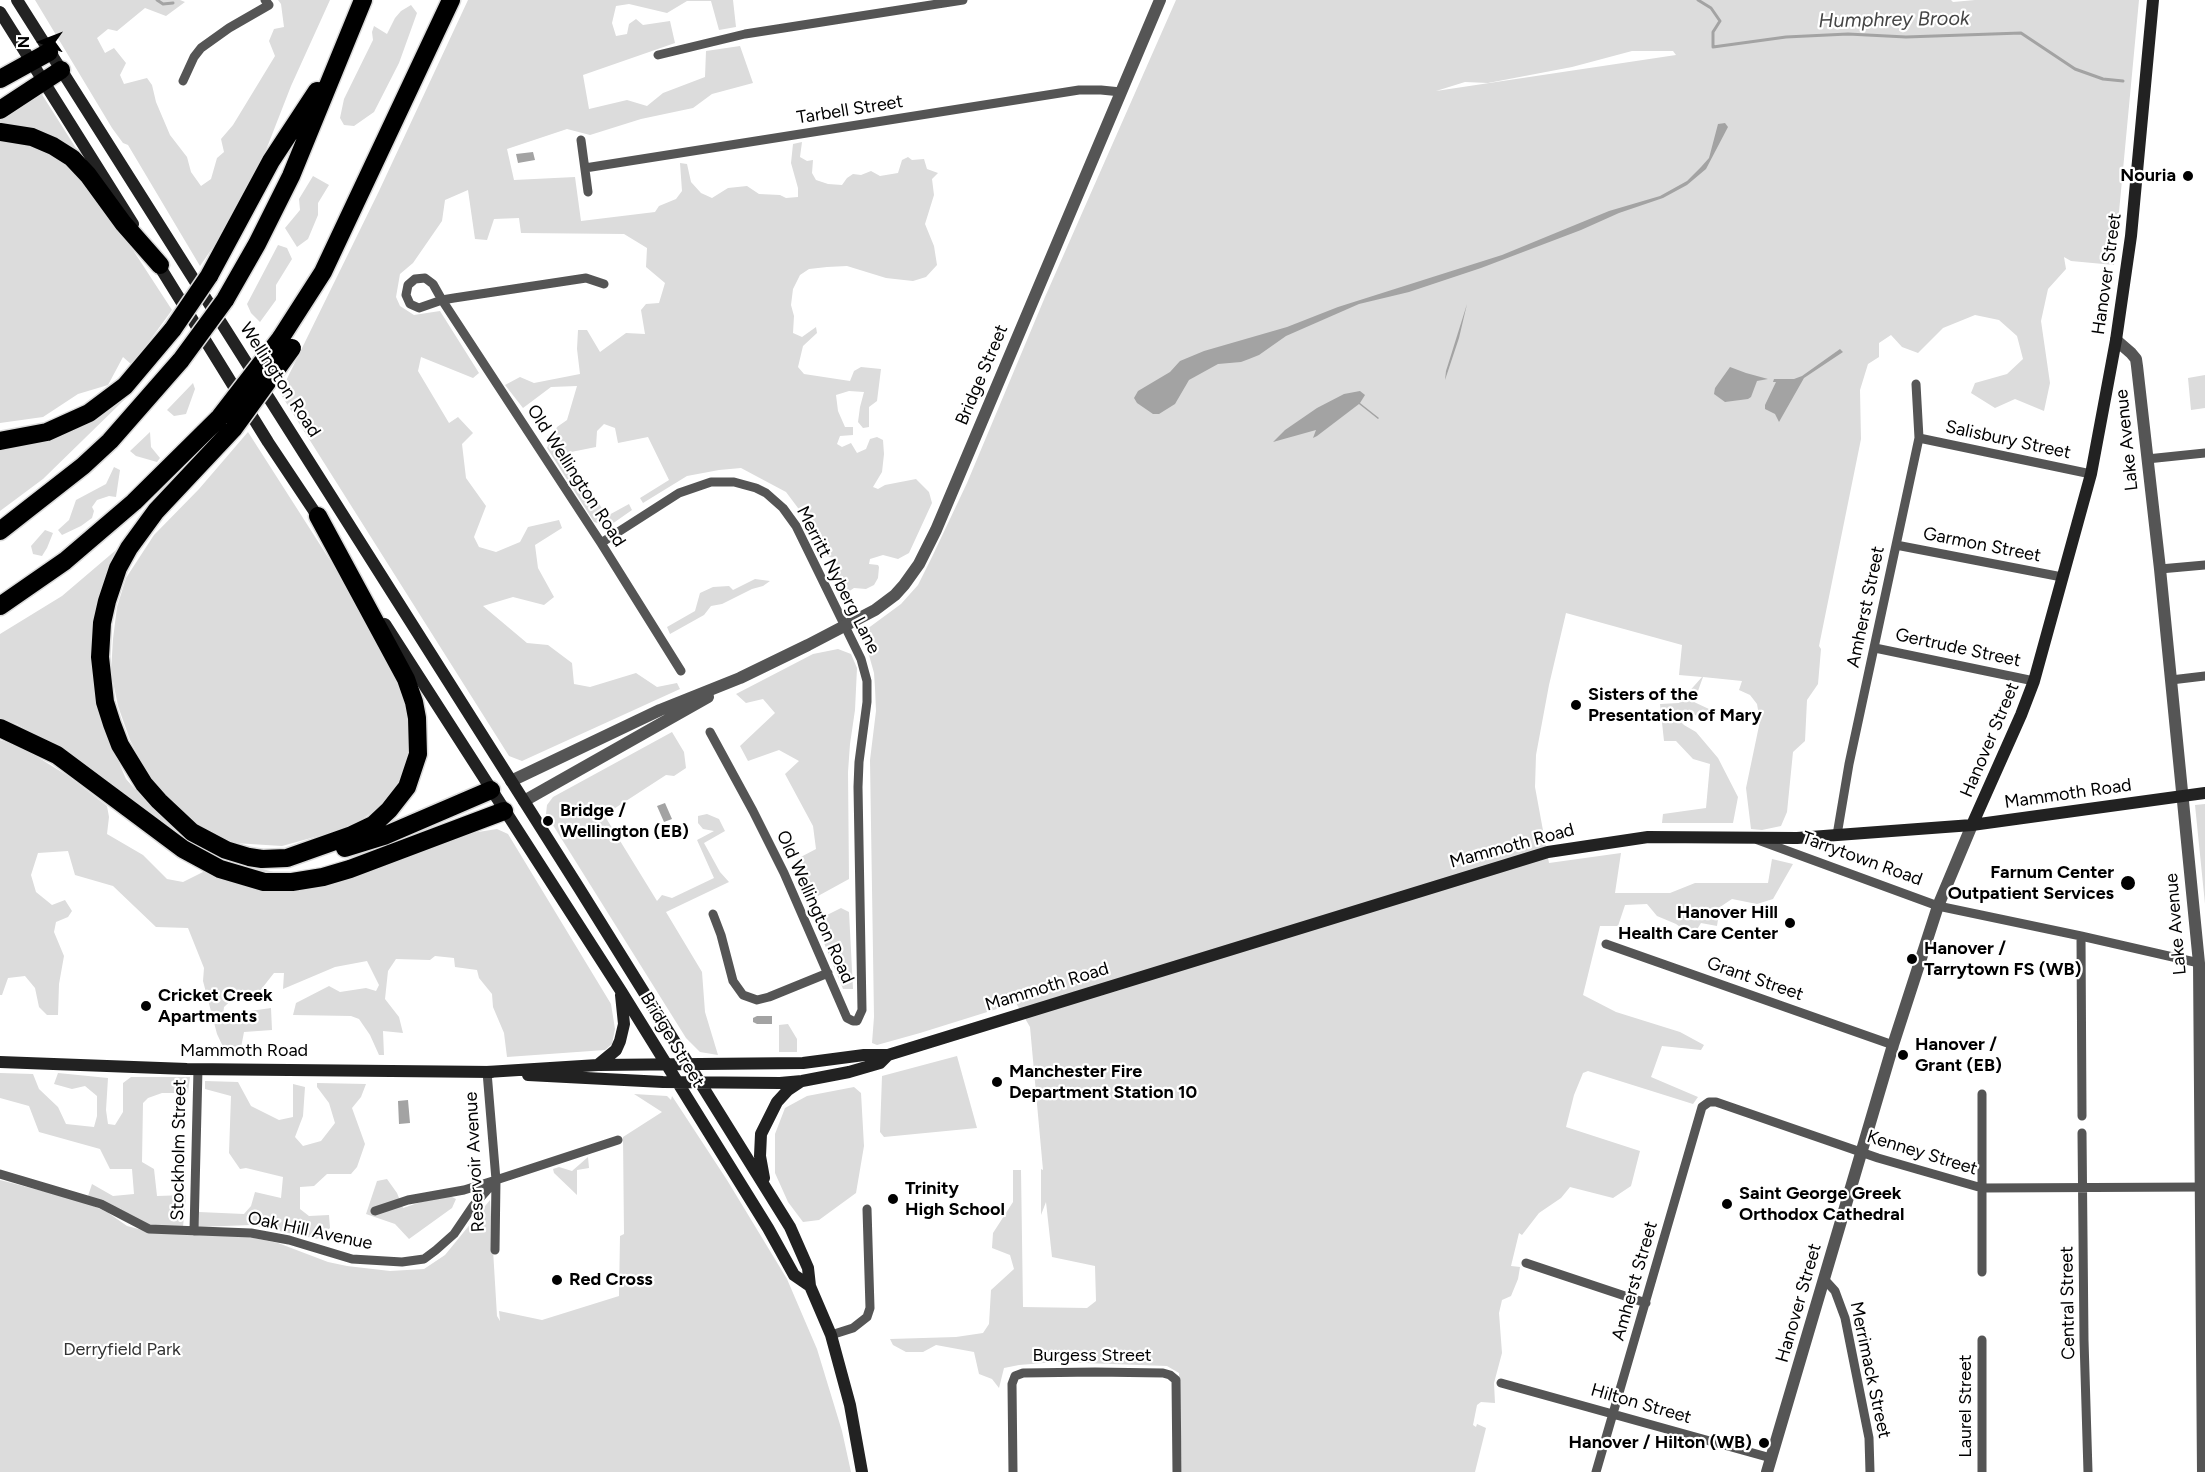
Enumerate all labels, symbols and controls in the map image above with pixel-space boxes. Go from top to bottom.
water label: Humphrey Brook [1818,7,1970,33]
north arrow [12,12,72,72]
text: N [14,36,33,48]
street label: Tarbell Street [795,91,905,129]
place label: Nouria [2120,165,2176,187]
marker: Nouria [2181,169,2195,183]
street label: Hanover Street [2088,212,2126,336]
street label: Wellington Road [235,319,325,441]
street label: Bridge Street [951,322,1013,428]
street label: Lake Avenue [2111,388,2143,492]
street label: Old Wellington Road [522,401,630,551]
street label: Salisbury Street [1943,416,2073,464]
street label: Merritt Nyberg Lane [791,503,885,657]
street label: Garmon Street [1921,523,2043,567]
street label: Amherst Street [1843,544,1889,670]
street label: Gertrude Street [1893,624,2023,672]
street label: Hanover Street [1956,679,2024,801]
place label: Sisters of the Presentation of Mary [1588,684,1762,726]
marker: Sisters of the Presentation of Mary [1569,698,1583,712]
street label: Mammoth Road [2003,774,2133,814]
place label: Bridge / Wellington (EB) [560,800,689,842]
marker: Bridge / Wellington (EB) [541,814,555,828]
street label: Mammoth Road [1447,819,1577,873]
street label: Old Wellington Road [772,827,858,987]
street label: Tarrytown Road [1799,827,1925,891]
place label: Farnum Center Outpatient Services [1948,862,2114,904]
street label: Lake Avenue [2161,872,2191,976]
marker: Farnum Center Outpatient Services [2119,874,2137,892]
place label: Hanover Hill Health Care Center [1618,902,1778,944]
marker: Hanover Hill Health Care Center [1783,916,1797,930]
place label: Hanover / Tarrytown FS (WB) [1924,938,2081,980]
street label: Grant Street [1704,952,1806,1006]
marker: Hanover / Tarrytown FS (WB) [1905,952,1919,966]
street label: Mammoth Road [983,958,1111,1016]
place label: Cricket Creek Apartments [158,985,273,1028]
street label: Bridge Street [635,989,709,1091]
marker: Cricket Creek Apartments [139,999,153,1013]
place label: Hanover / Grant (EB) [1915,1034,2002,1076]
street label: Mammoth Road [180,1040,308,1062]
marker: Hanover / Grant (EB) [1896,1048,1910,1062]
place label: Manchester Fire Department Station 10 [1009,1061,1197,1104]
marker: Manchester Fire Department Station 10 [990,1075,1004,1089]
street label: Stockholm Street [167,1079,191,1221]
street label: Reservoir Avenue [461,1091,489,1233]
street label: Kenney Street [1864,1126,1980,1180]
place label: Trinity High School [905,1178,1005,1220]
place label: Saint George Greek Orthodox Cathedral [1739,1183,1904,1226]
marker: Trinity High School [886,1192,900,1206]
marker: Saint George Greek Orthodox Cathedral [1720,1197,1734,1211]
street label: Oak Hill Avenue [246,1207,374,1255]
street label: Amherst Street [1608,1219,1662,1343]
street label: Hanover Street [1772,1241,1826,1365]
street label: Central Street [2056,1246,2080,1360]
place label: Red Cross [569,1269,653,1291]
marker: Red Cross [550,1273,564,1287]
street label: Merrimack Street [1845,1300,1895,1440]
park label: Derryfield Park [63,1339,181,1361]
street label: Burgess Street [1032,1345,1152,1367]
street label: Laurel Street [1955,1354,1977,1458]
street label: Hilton Street [1588,1379,1694,1429]
place label: Hanover / Hilton (WB) [1569,1432,1752,1454]
marker: Hanover / Hilton (WB) [1757,1436,1771,1450]

